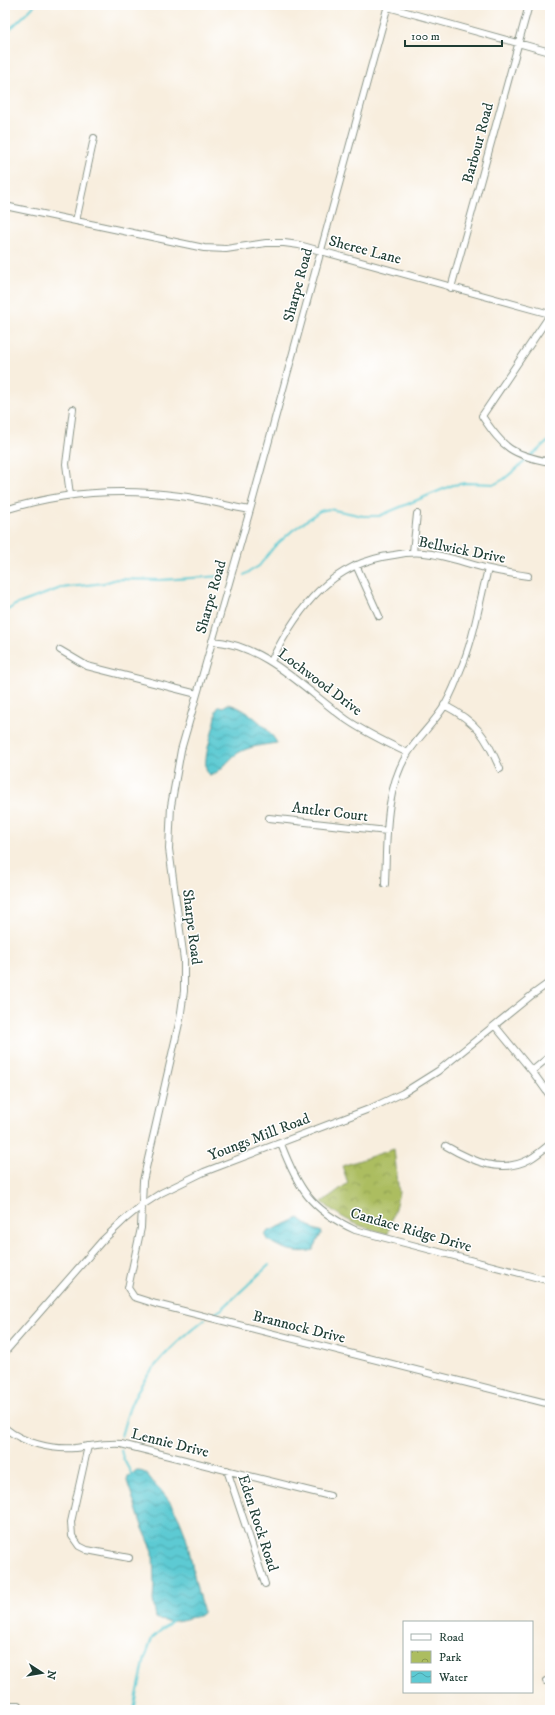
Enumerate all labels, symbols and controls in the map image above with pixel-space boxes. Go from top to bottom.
scale bar [405,22,502,48]
text: 100 m [411,29,440,44]
street label: Barbour Road [458,100,498,185]
street label: Sheree Lane [327,231,403,269]
street label: Sharpe Road [279,245,317,324]
street label: Bellwick Drive [417,532,507,568]
street label: Sharpe Road [191,558,231,636]
street label: Lochwood Drive [274,644,366,720]
street label: Antler Court [291,798,369,826]
street label: Sharpe Road [178,888,206,966]
street label: Youngs Mill Road [206,1109,313,1165]
street label: Candace Ridge Drive [348,1204,474,1256]
street label: Brannock Drive [251,1306,347,1348]
street label: Lennie Drive [129,1424,211,1462]
street label: Eden Rock Road [233,1472,283,1574]
legend [403,1621,533,1693]
text: Road [439,1630,464,1645]
text: Park [439,1650,461,1665]
north arrow [22,1653,62,1693]
text: N [43,1669,59,1681]
text: Water [438,1670,468,1685]

